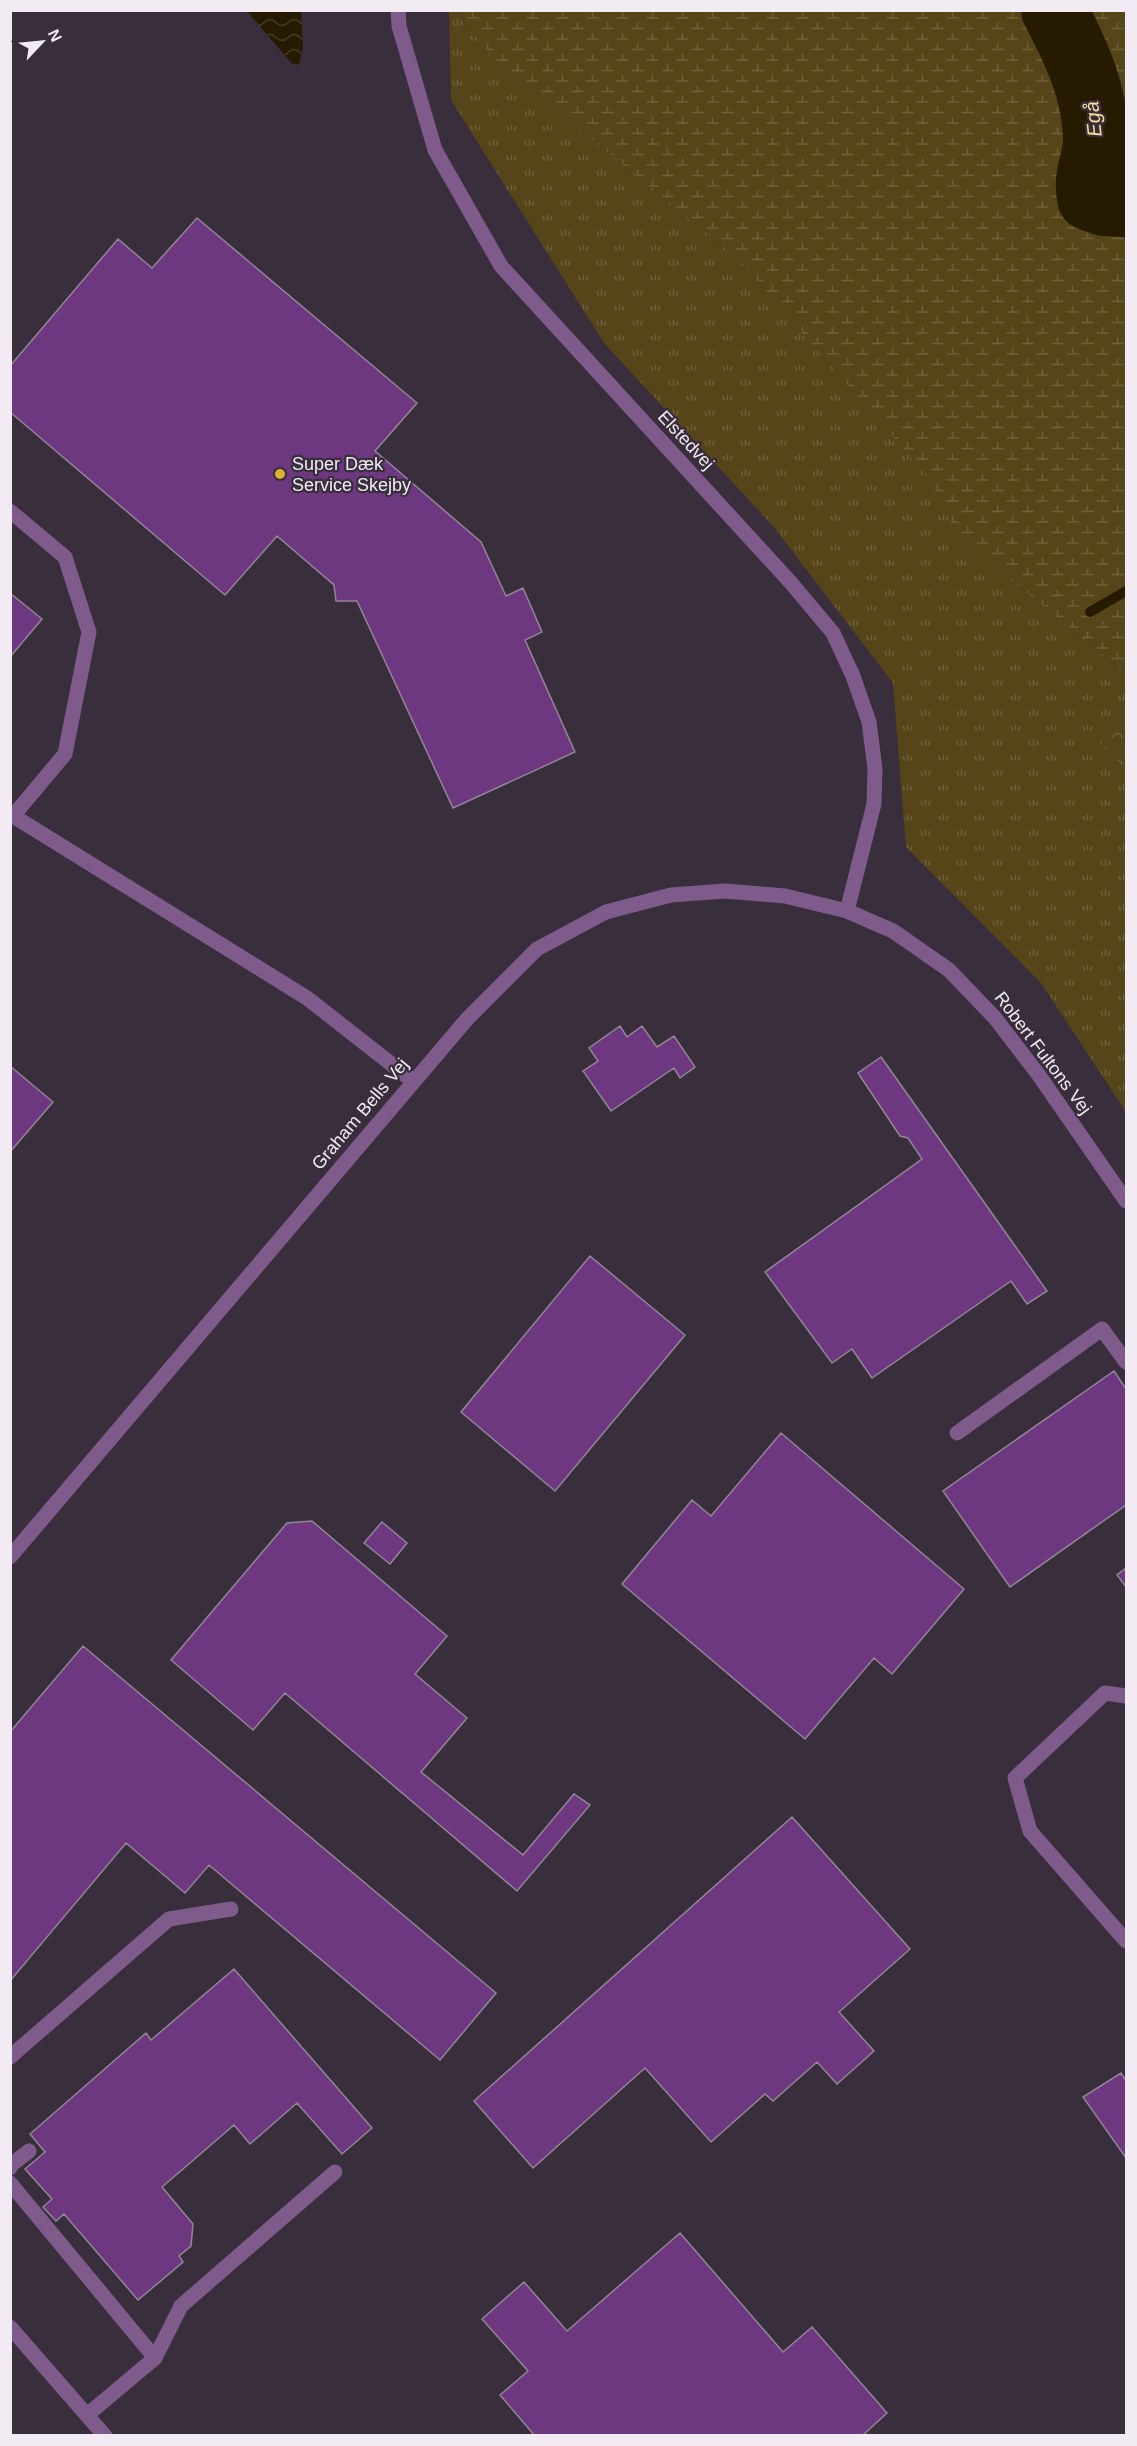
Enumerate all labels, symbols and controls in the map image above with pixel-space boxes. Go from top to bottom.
north arrow [12,12,72,72]
text: N [45,27,65,45]
water label: Egå [1080,100,1106,138]
street label: Elstedvej [654,406,718,474]
place label: Super Dæk Service Skejby [292,454,411,495]
marker: Super Dæk Service Skejby [273,467,287,481]
street label: Robert Fultons Vej [990,988,1096,1118]
street label: Graham Bells Vej [308,1054,412,1174]

